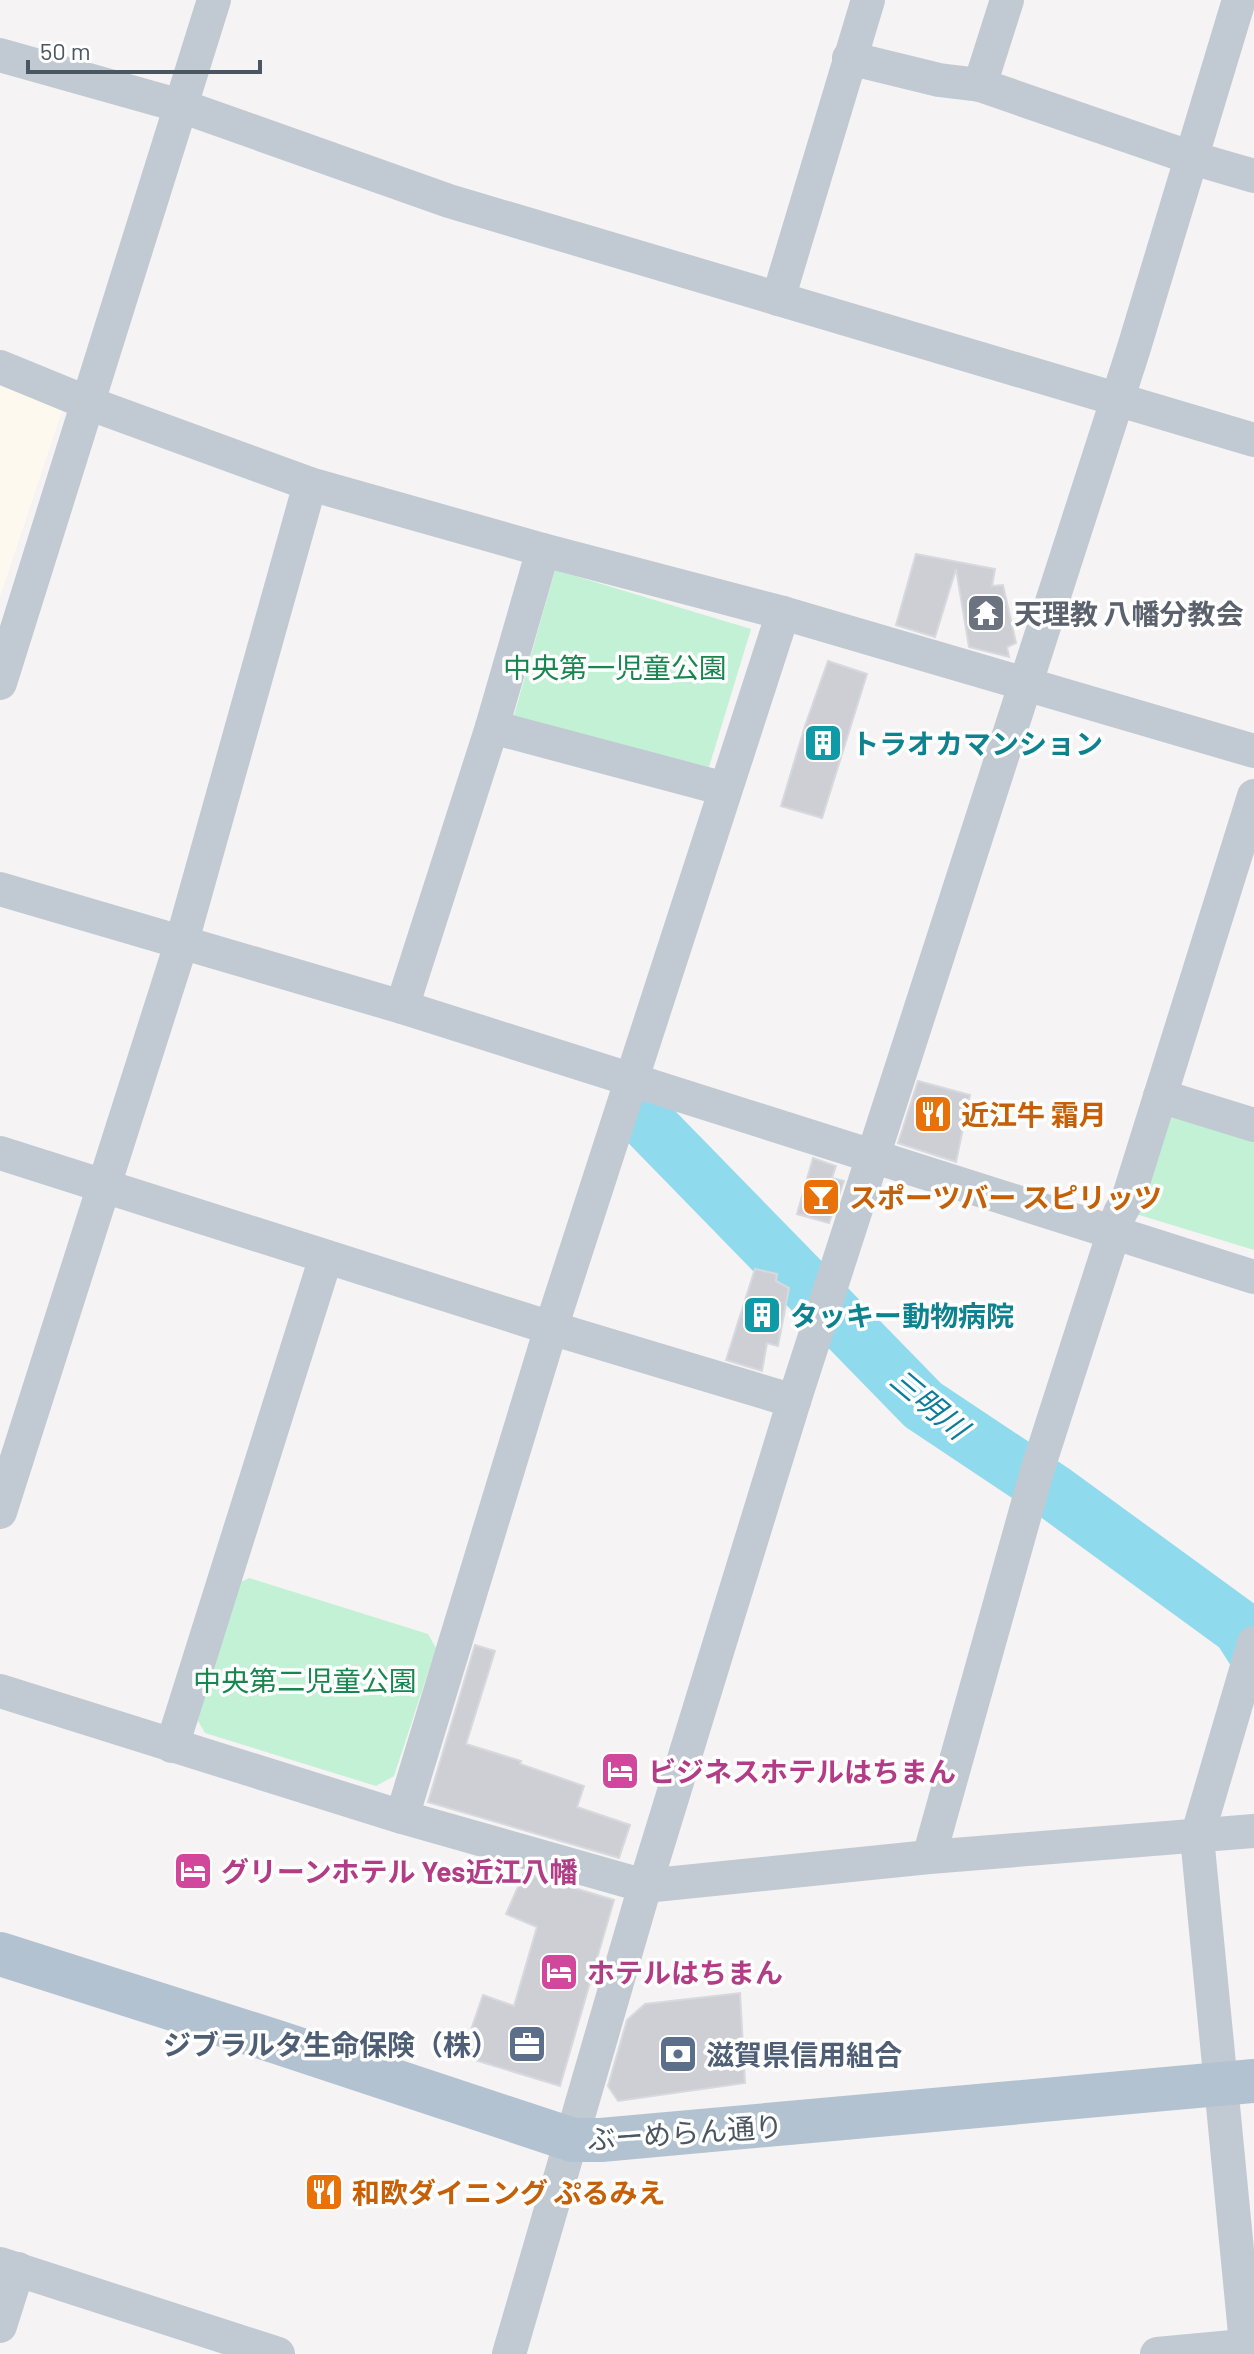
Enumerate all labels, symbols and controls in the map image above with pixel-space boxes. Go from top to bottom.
scale bar [28,24,260,74]
text: 50 m [40,36,91,65]
temple icon: 天理教 八幡分教会 [965,592,1007,634]
place label: 天理教 八幡分教会 [1014,596,1244,630]
park label: 中央第一児童公園 [503,650,727,684]
building icon: トラオカマンション [802,722,844,764]
place label: トラオカマンション [851,726,1103,760]
restaurant icon: 近江牛 霜月 [912,1093,954,1135]
place label: 近江牛 霜月 [961,1097,1107,1131]
bar icon: スポーツバー スピリッツ [800,1176,842,1218]
place label: スポーツバー スピリッツ [849,1180,1162,1214]
building icon: タッキー動物病院 [741,1294,783,1336]
place label: タッキー動物病院 [790,1298,1014,1332]
water label: 三明川 [884,1360,978,1448]
park label: 中央第二児童公園 [193,1663,417,1697]
hotel icon: ビジネスホテルはちまん [599,1750,641,1792]
place label: ビジネスホテルはちまん [648,1754,956,1788]
hotel icon: グリーンホテル Yes近江八幡 [172,1850,214,1892]
place label: グリーンホテル Yes近江八幡 [221,1854,577,1888]
hotel icon: ホテルはちまん [538,1951,580,1993]
place label: ホテルはちまん [587,1955,783,1989]
office icon: ジブラルタ生命保険（株） [506,2023,548,2065]
place label: ジブラルタ生命保険（株） [163,2027,499,2061]
bank icon: 滋賀県信用組合 [657,2033,699,2075]
place label: 滋賀県信用組合 [706,2037,902,2071]
street label: ぶーめらん通り [586,2108,784,2156]
restaurant icon: 和欧ダイニング ぷるみえ [303,2171,345,2213]
place label: 和欧ダイニング ぷるみえ [352,2175,666,2209]

